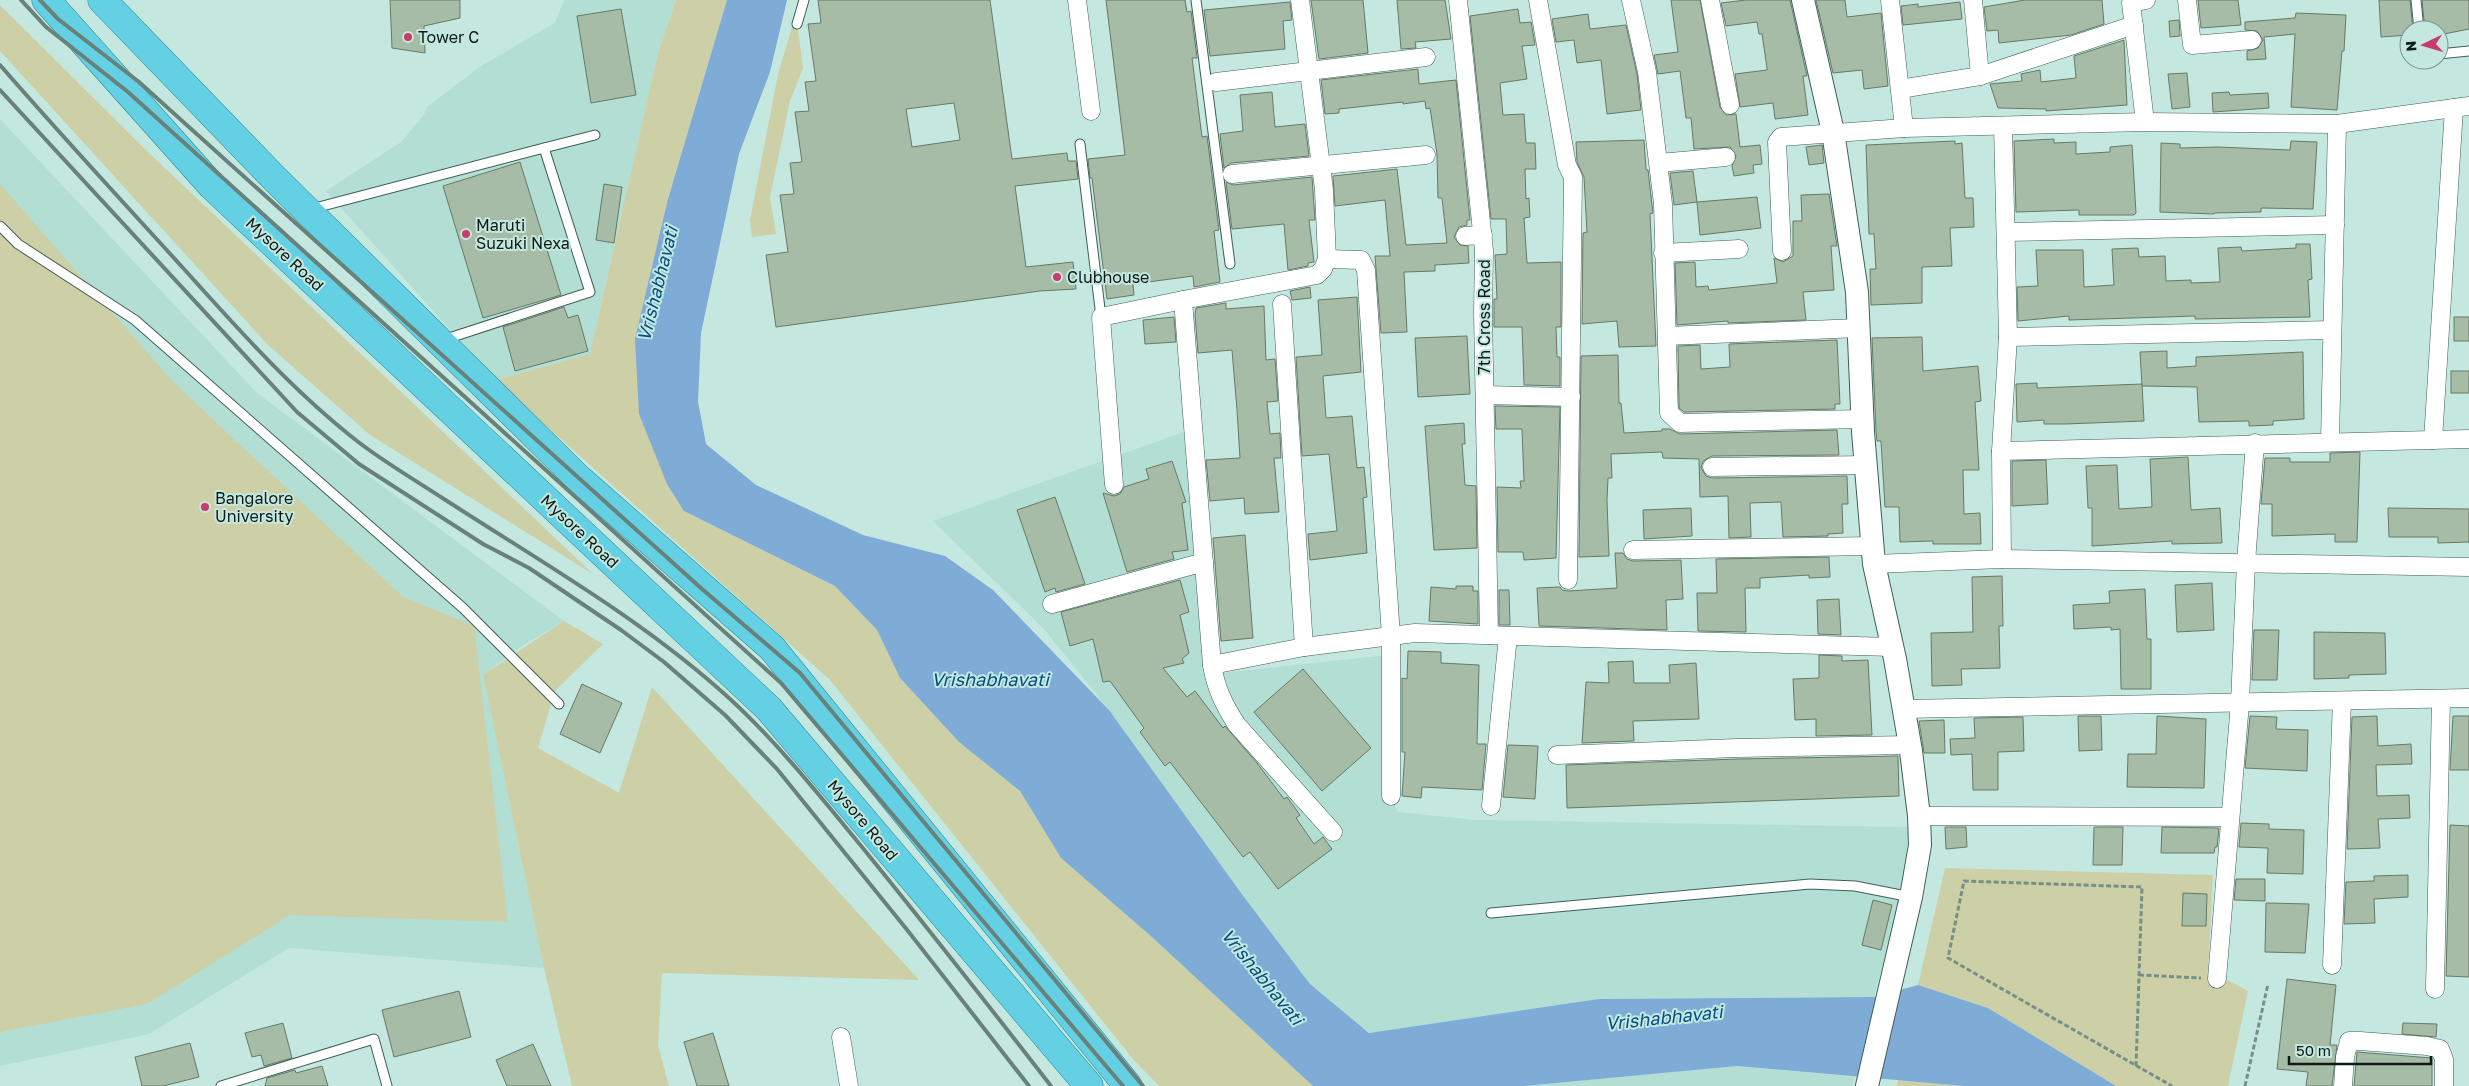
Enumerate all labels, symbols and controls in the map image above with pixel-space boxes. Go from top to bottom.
north arrow [2399,20,2449,70]
place label: Tower C [418,27,479,47]
marker: Tower C [402,31,414,43]
text: N [2402,40,2419,52]
street label: Mysore Road [242,213,328,295]
place label: Maruti Suzuki Nexa [476,215,570,253]
water label: Vrishabhavati [632,222,682,343]
marker: Maruti Suzuki Nexa [460,228,472,240]
street label: 7th Cross Road [1474,259,1494,375]
place label: Clubhouse [1067,267,1149,287]
marker: Clubhouse [1051,271,1063,283]
place label: Bangalore University [215,488,293,526]
street label: Mysore Road [537,490,623,572]
marker: Bangalore University [199,501,211,513]
water label: Vrishabhavati [931,668,1051,690]
street label: Mysore Road [823,776,903,864]
water label: Vrishabhavati [1217,924,1310,1031]
water label: Vrishabhavati [1604,1000,1726,1034]
scale bar [2289,1034,2432,1066]
text: 50 m [2296,1041,2331,1059]

